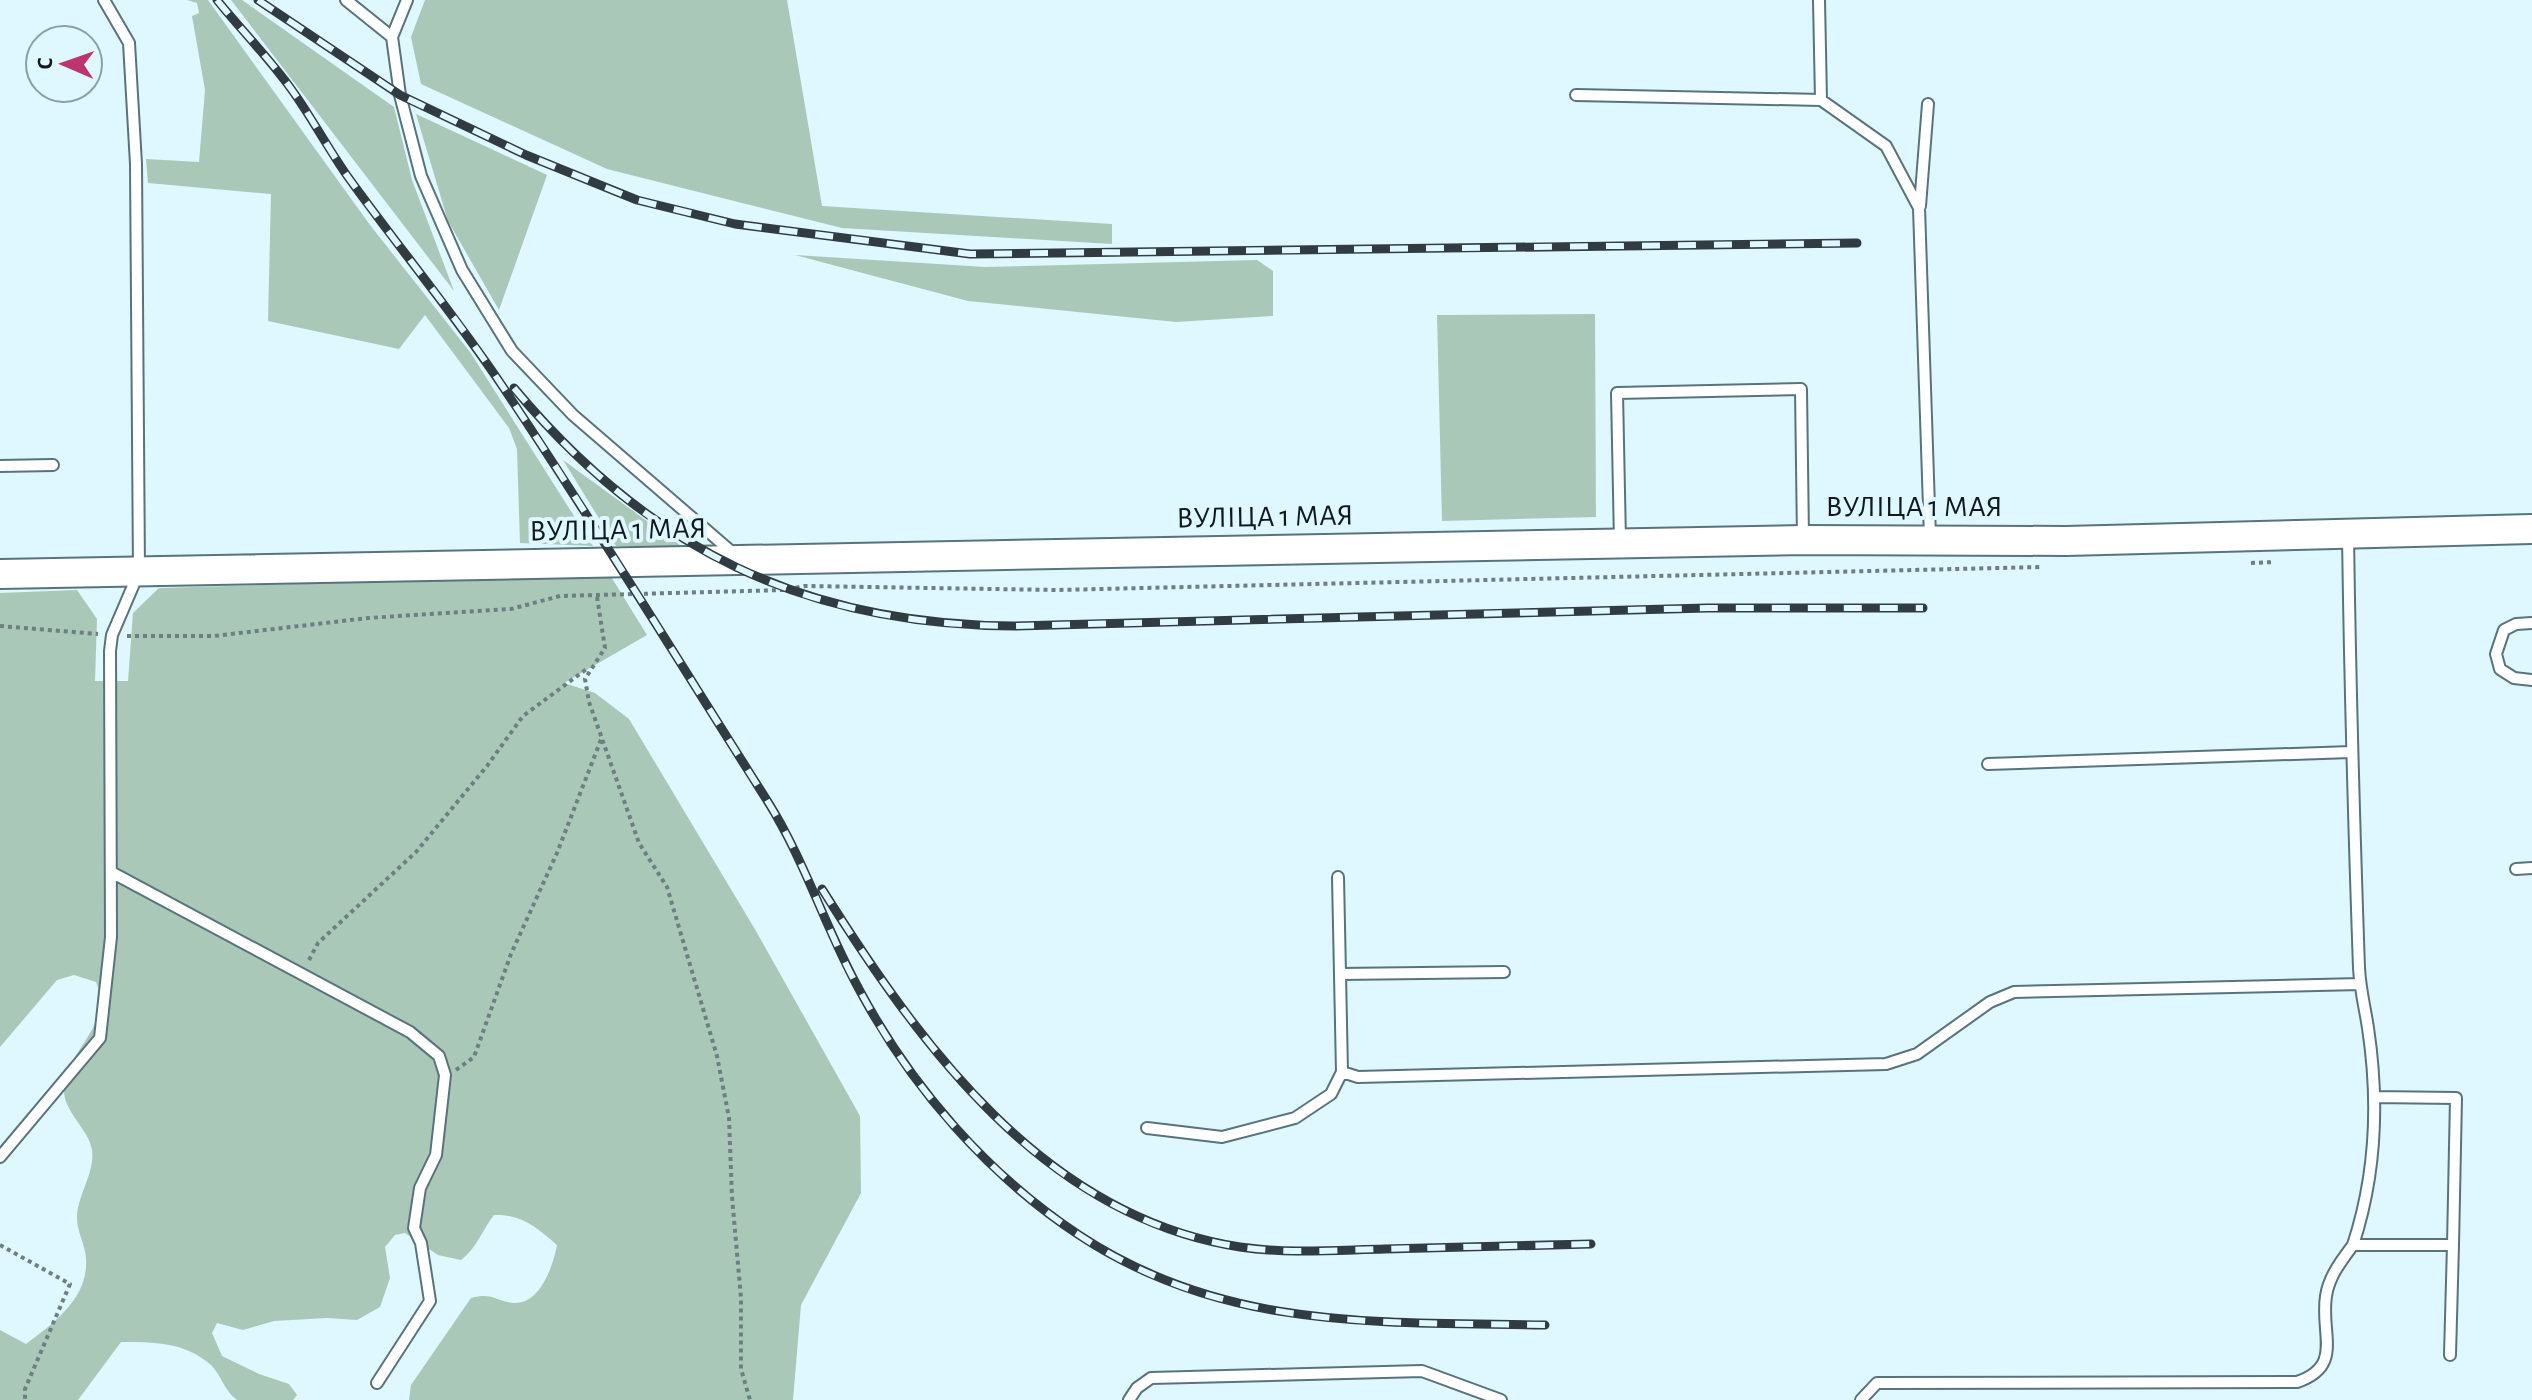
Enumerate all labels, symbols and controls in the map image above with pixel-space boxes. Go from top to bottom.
north arrow [24,24,104,104]
text: С [34,57,56,70]
street label: ВУЛІЦА 1 МАЯ [1825,492,2003,522]
street label: ВУЛІЦА 1 МАЯ [1176,500,1354,534]
street label: ВУЛІЦА 1 МАЯ [529,513,707,547]

